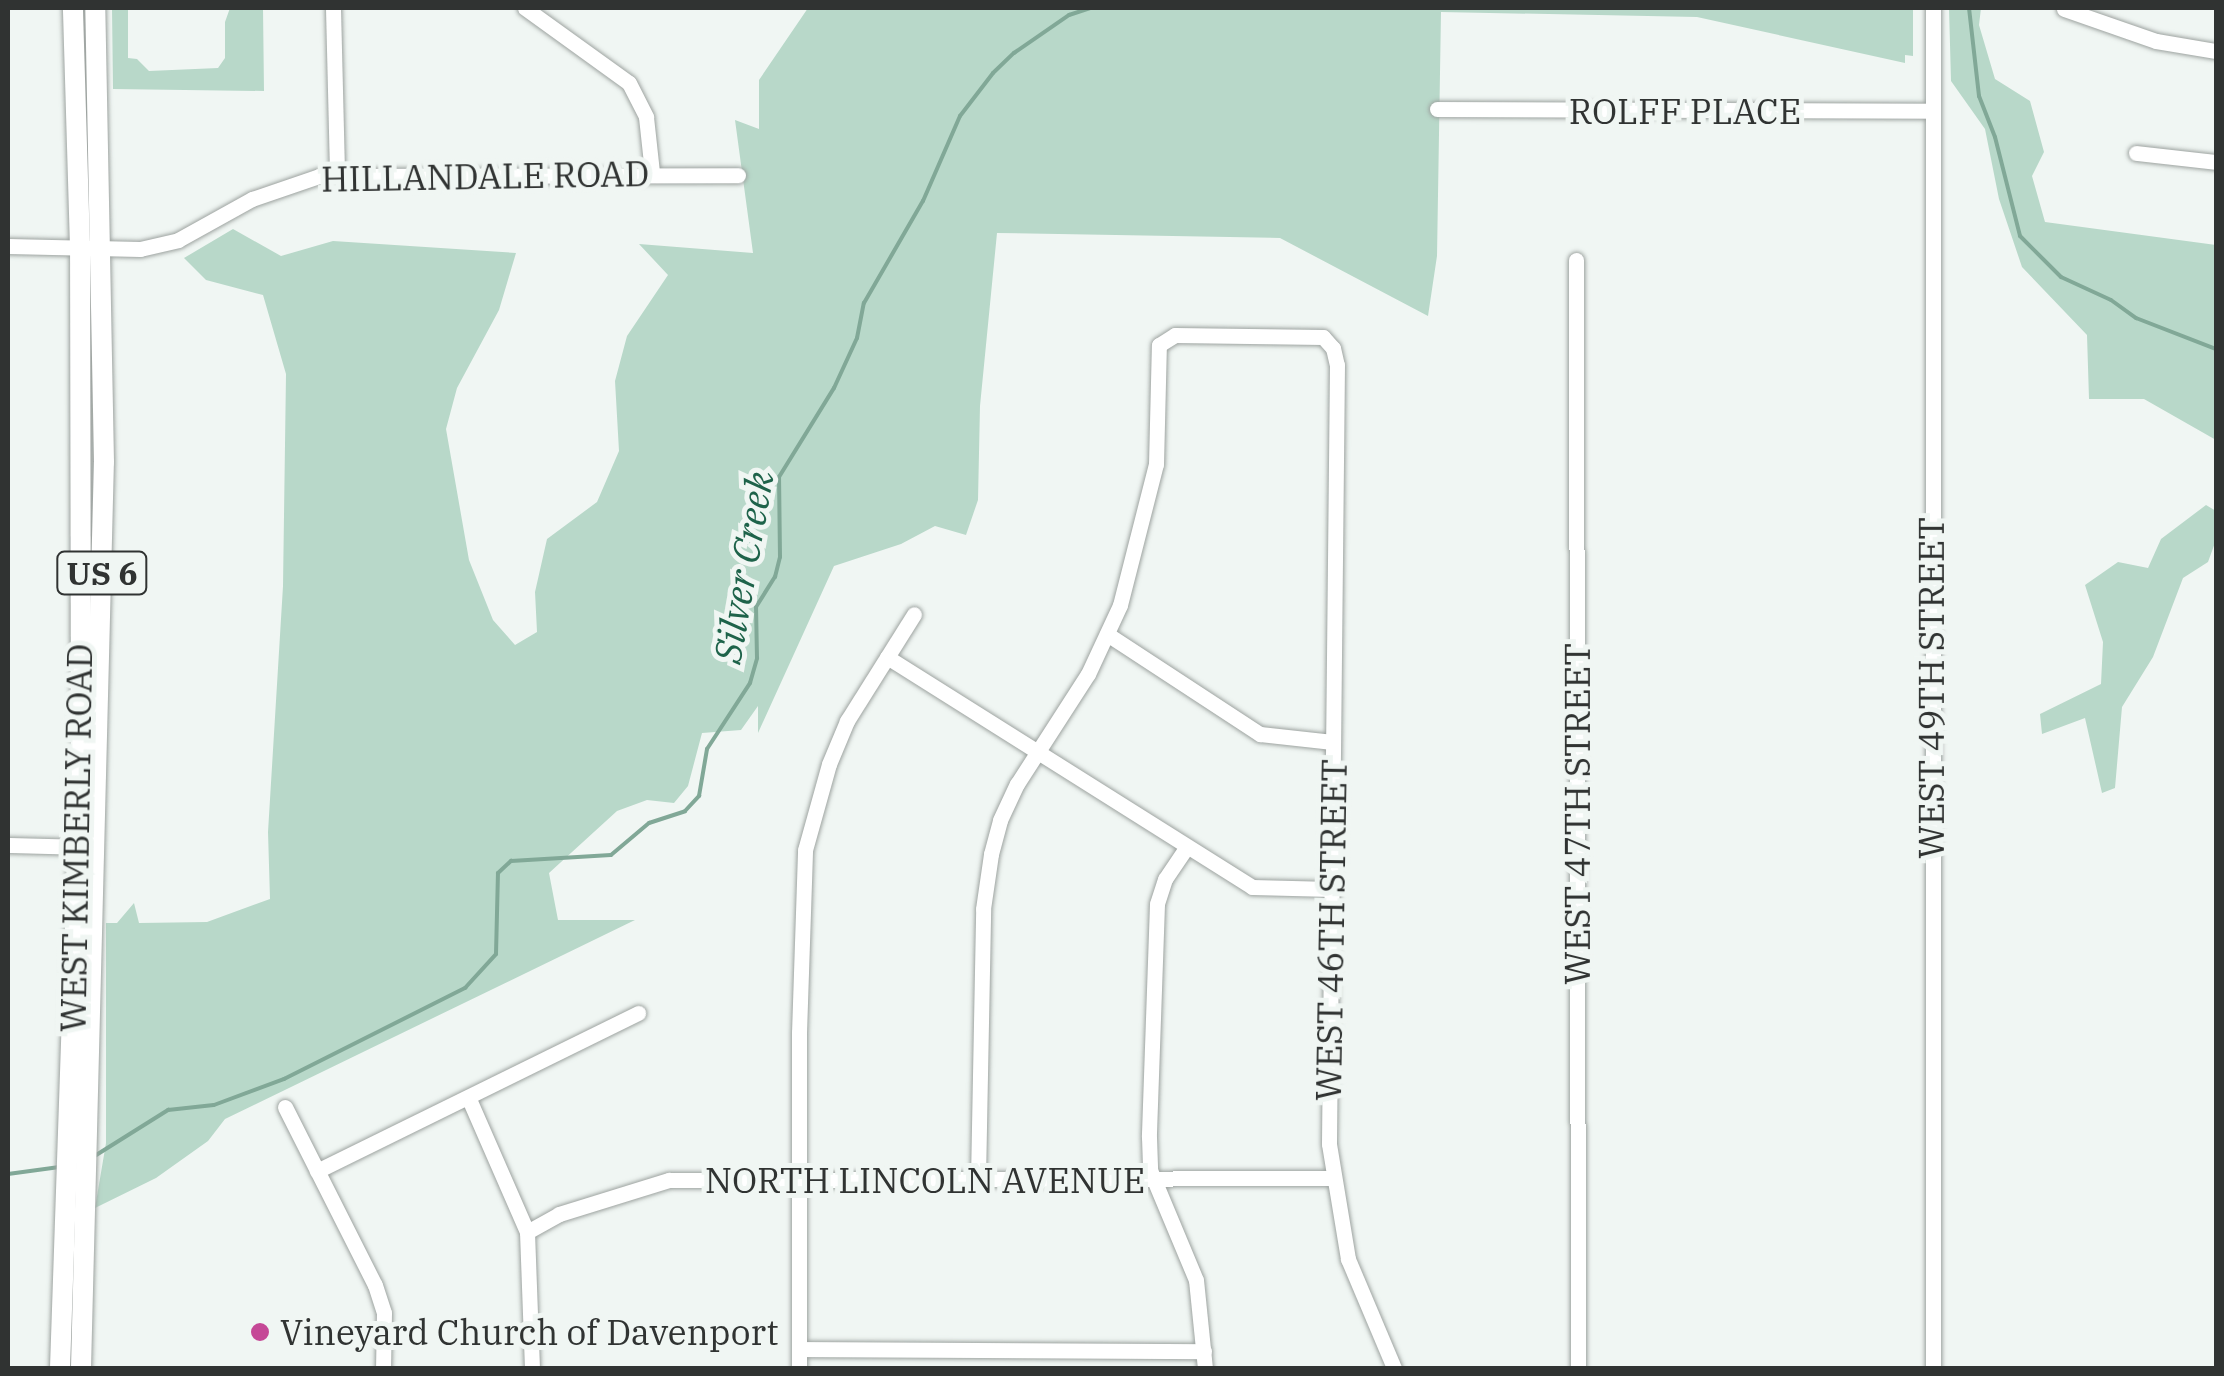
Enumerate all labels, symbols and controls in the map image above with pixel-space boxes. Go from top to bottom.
street label: ROLFF PLACE [1569,90,1801,132]
street label: HILLANDALE ROAD [321,152,649,200]
water label: Silver Creek [704,467,782,667]
street label: WEST 49TH STREET [1910,517,1952,859]
road number: US 6 [54,546,150,600]
street label: WEST KIMBERLY ROAD [52,643,100,1033]
street label: WEST 47TH STREET [1556,643,1598,985]
street label: WEST 46TH STREET [1307,759,1355,1101]
street label: NORTH LINCOLN AVENUE [705,1159,1145,1201]
place label: Vineyard Church of Davenport [280,1311,779,1353]
marker: Vineyard Church of Davenport [249,1321,271,1343]

